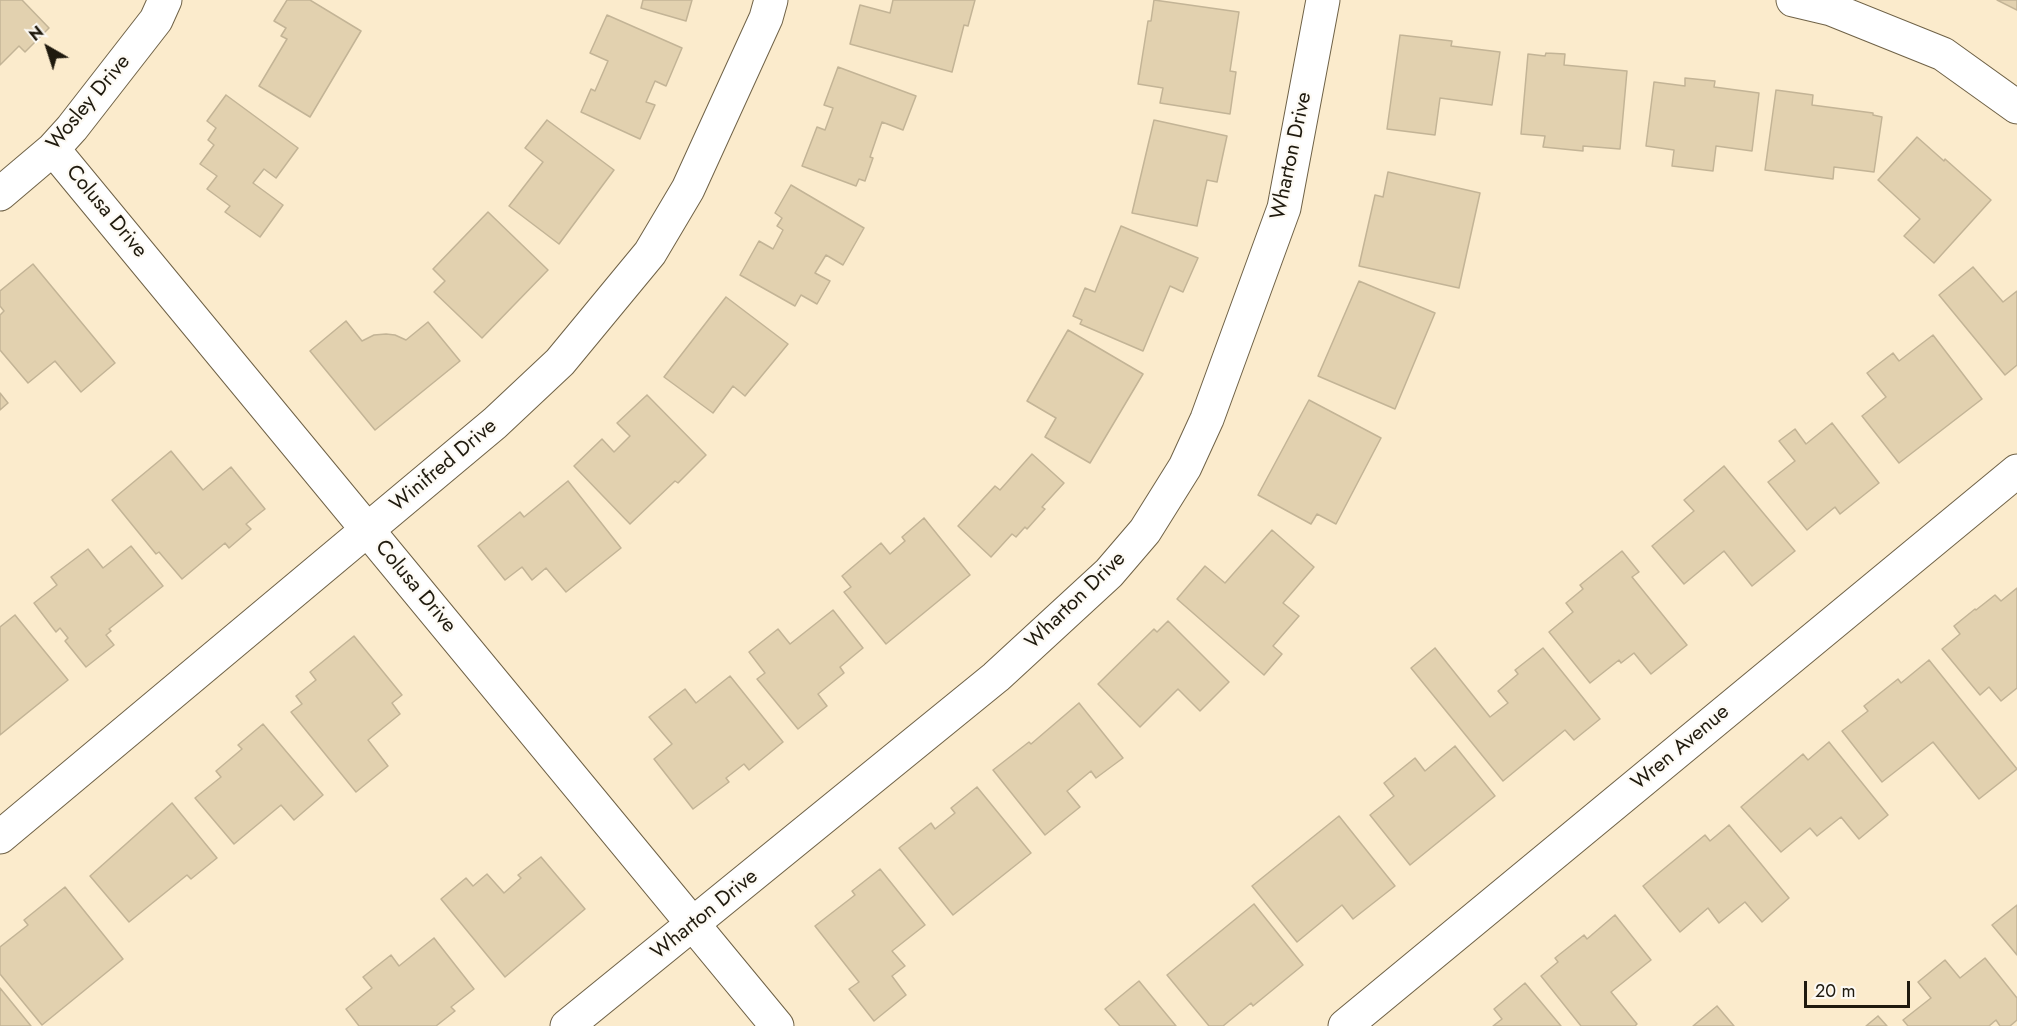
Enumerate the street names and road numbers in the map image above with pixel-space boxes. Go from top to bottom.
street label: Wosley Drive [42,50,136,156]
street label: Wharton Drive [1266,90,1318,222]
street label: Colusa Drive [60,161,152,263]
street label: Winifred Drive [386,414,502,518]
street label: Colusa Drive [369,536,461,638]
street label: Wharton Drive [1021,547,1131,655]
street label: Wren Avenue [1627,700,1735,796]
street label: Wharton Drive [647,864,763,966]

